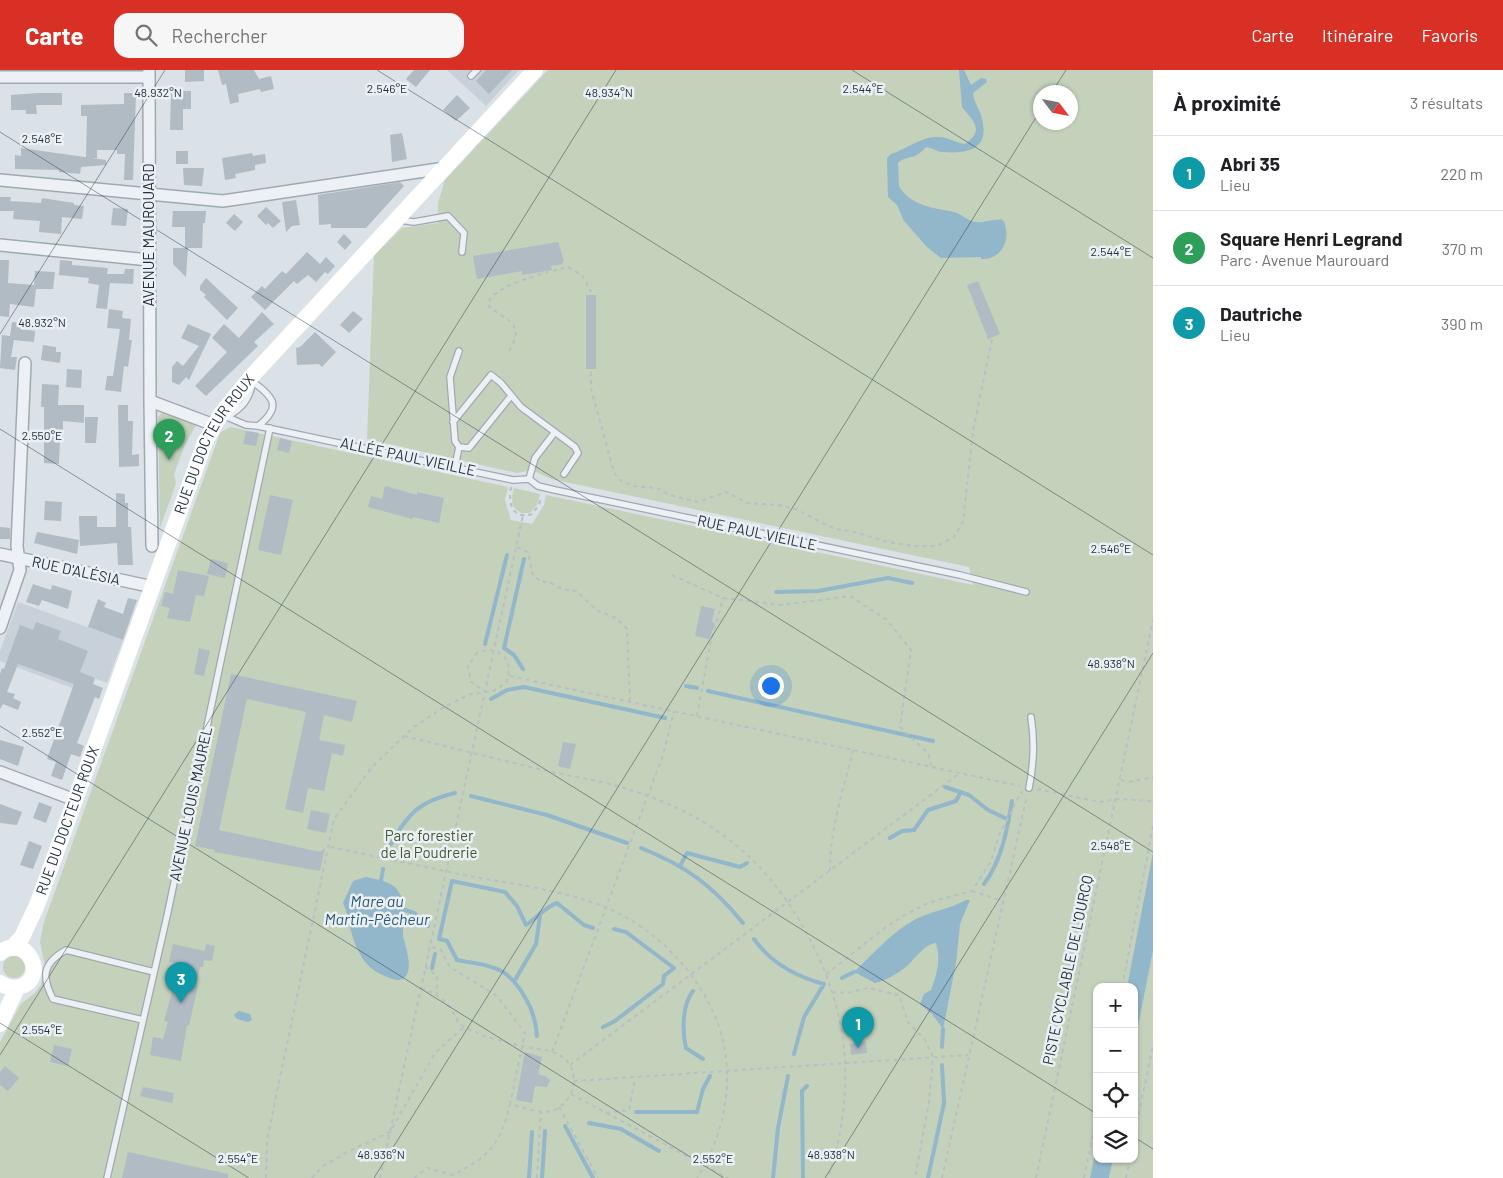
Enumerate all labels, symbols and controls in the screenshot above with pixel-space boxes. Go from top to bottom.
search box [114,13,464,58]
text: Carte [25,21,84,50]
icon: search [132,21,160,49]
text: Rechercher [172,24,267,47]
text: Carte [1251,24,1294,46]
text: Itinéraire [1322,24,1393,46]
text: Favoris [1421,24,1478,46]
text: 2.546°E [367,81,407,95]
text: 2.544°E [843,81,884,95]
text: 48.932°N [134,85,182,99]
text: 48.934°N [585,85,633,99]
north arrow [1033,85,1078,130]
text: À proximité [1173,90,1281,115]
text: 3 résultats [1410,93,1483,112]
text: 2.548°E [22,131,62,145]
text: Abri 35 [1220,152,1280,175]
street label: AVENUE MAUROUARD [139,163,157,307]
text: 1 [1186,164,1192,183]
text: 220 m [1440,164,1483,183]
text: Lieu [1220,175,1250,194]
text: Square Henri Legrand [1220,227,1402,250]
text: 2 [1185,239,1193,258]
text: 370 m [1442,239,1483,258]
text: 2.544°E [1091,244,1132,258]
text: Parc · Avenue Maurouard [1220,250,1389,269]
text: Dautriche [1220,302,1302,325]
text: 3 [1185,314,1193,333]
text: 390 m [1441,314,1483,333]
text: 48.932°N [18,315,66,329]
text: Lieu [1220,325,1250,344]
street label: RUE DU DOCTEUR ROUX [170,370,258,517]
pin: 2 [153,419,185,460]
text: 2.550°E [22,428,62,442]
street label: ALLÉE PAUL VIEILLE [339,433,478,479]
street label: RUE PAUL VIEILLE [696,511,819,553]
text: 2.546°E [1091,541,1131,555]
street label: RUE D'ALÉSIA [30,552,122,588]
text: 48.938°N [1087,656,1135,670]
your location [758,673,784,699]
text: 2.552°E [22,725,62,739]
street label: AVENUE LOUIS MAUREL [165,725,215,883]
street label: RUE DU DOCTEUR ROUX [31,743,102,897]
park label: Parc forestier de la Poudrerie [381,826,477,861]
text: 2.548°E [1091,838,1131,852]
street label: PISTE CYCLABLE DE L'OURCQ [1038,873,1096,1066]
water label: Mare au Martin-Pêcheur [324,891,431,928]
pin: 3 [165,962,197,1003]
map controls [1093,983,1138,1163]
button: + [1093,983,1138,1028]
pin: 1 [842,1007,874,1048]
text: 2.554°E [22,1022,62,1036]
button: − [1093,1028,1138,1073]
button: locate [1093,1073,1138,1118]
button: layers [1093,1118,1138,1163]
text: 48.936°N [357,1147,405,1161]
text: 48.938°N [807,1147,855,1161]
text: 2.554°E [218,1151,258,1165]
text: 2.552°E [693,1151,733,1165]

